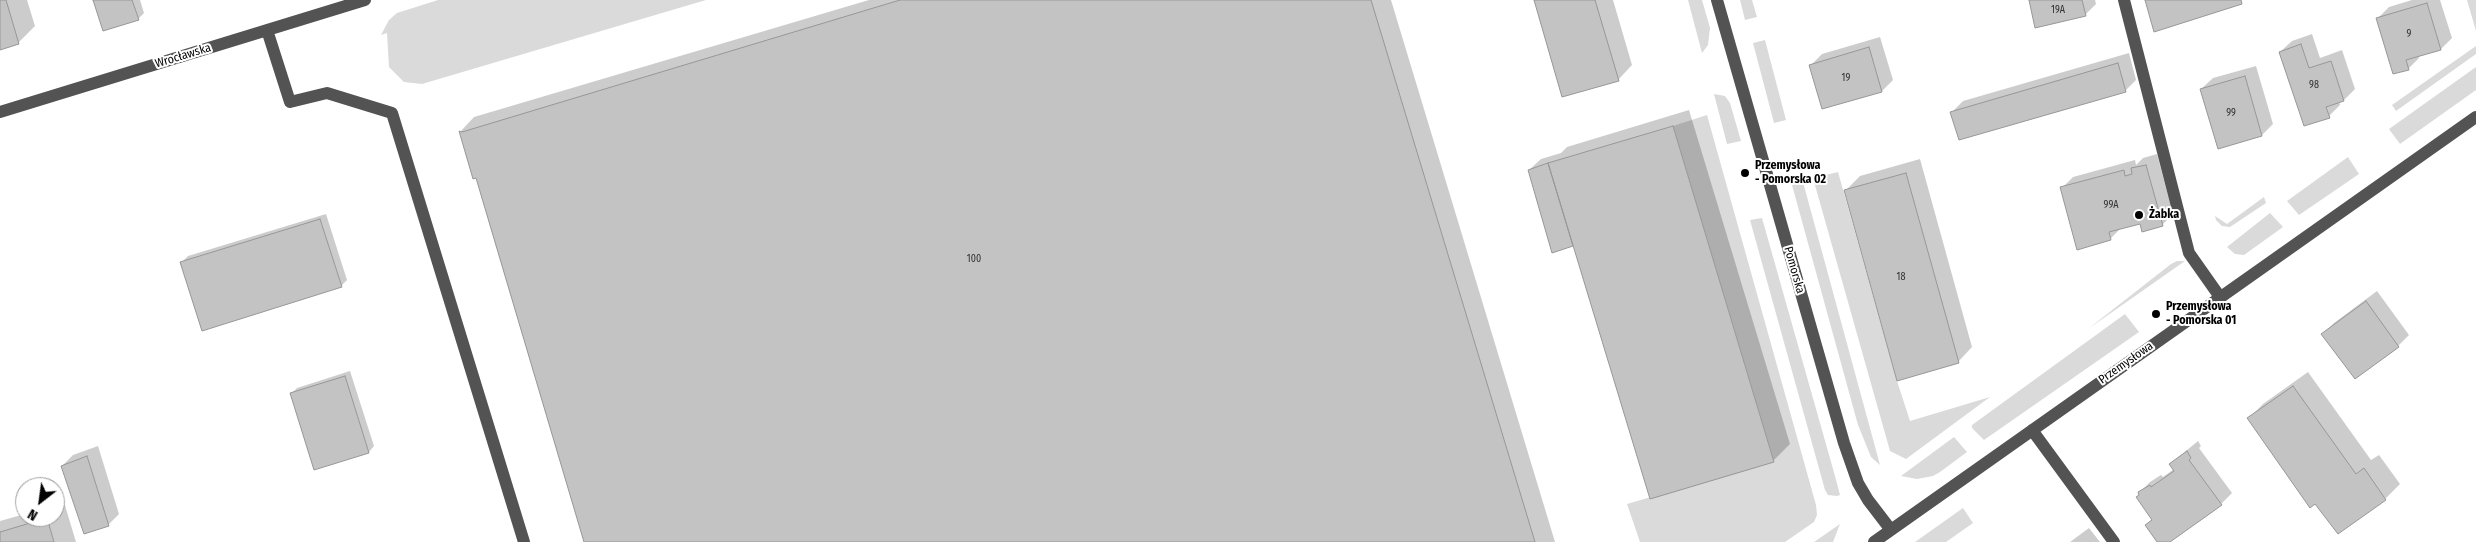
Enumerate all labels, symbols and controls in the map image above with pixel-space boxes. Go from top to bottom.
house number: 19A [2051,4,2065,16]
house number: 9 [2407,28,2411,40]
street label: Wrocławska [153,41,213,71]
house number: 19 [1842,72,1850,84]
house number: 98 [2309,79,2319,91]
house number: 99 [2226,107,2236,119]
place label: Przemysłowa - Pomorska 02 [1755,159,1826,187]
marker: Przemysłowa - Pomorska 02 [1739,167,1751,179]
house number: 99A [2104,199,2118,211]
place label: Żabka [2149,208,2179,222]
marker: Żabka [2133,209,2145,221]
street label: Pomorska [1780,245,1808,295]
house number: 100 [967,253,981,265]
house number: 18 [1897,271,1905,283]
place label: Przemysłowa - Pomorska 01 [2166,300,2236,328]
marker: Przemysłowa - Pomorska 01 [2150,308,2162,320]
street label: Przemysłowa [2096,339,2156,387]
north arrow [15,477,65,527]
text: N [25,505,41,524]

